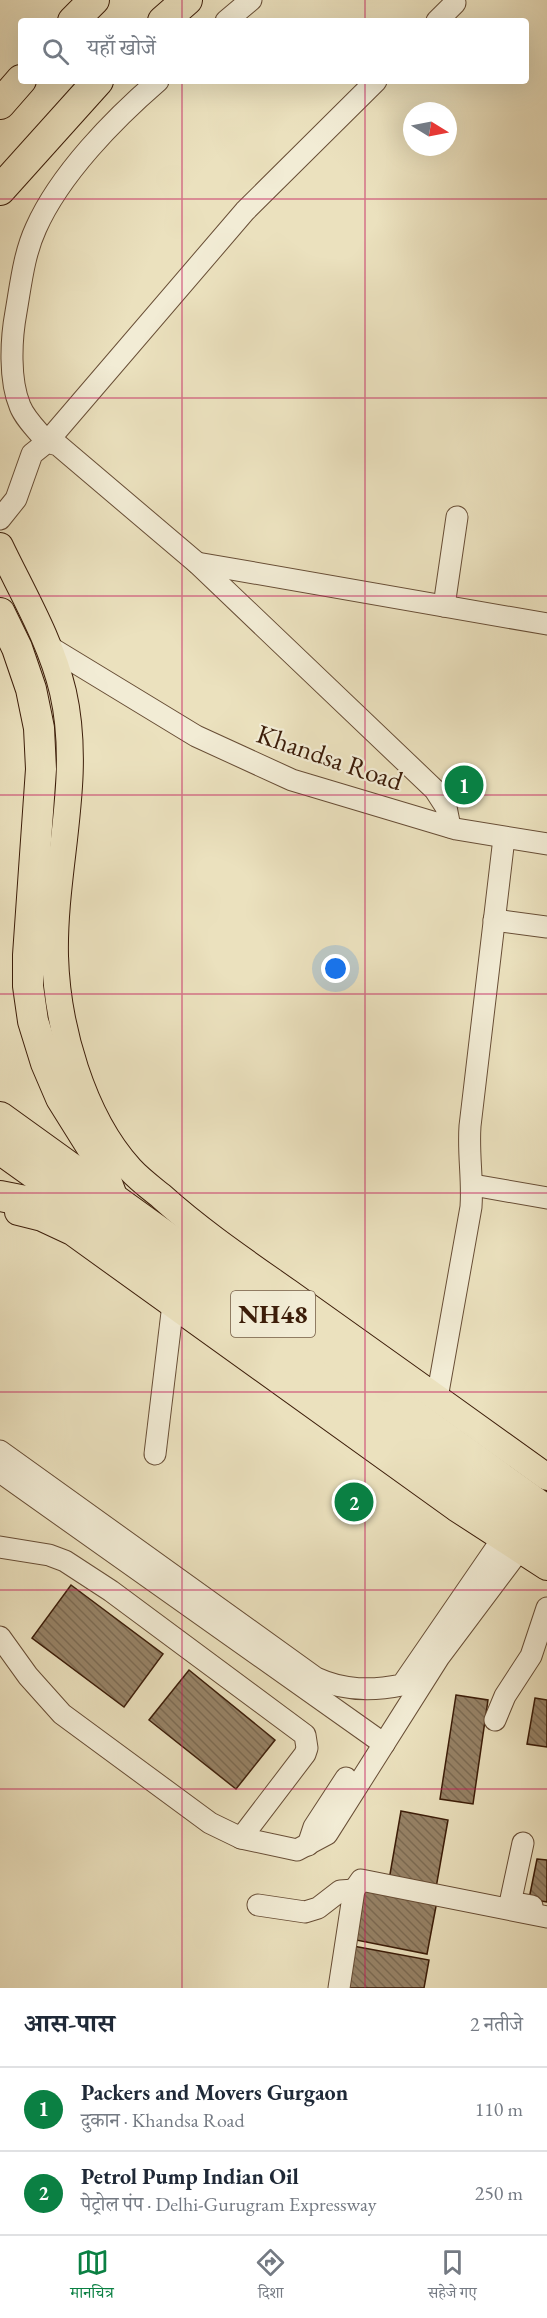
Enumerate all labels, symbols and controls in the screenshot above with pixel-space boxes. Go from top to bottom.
search box [18,18,529,84]
text: यहाँ खोजें [87,33,156,62]
icon: search [39,35,72,68]
north arrow [403,102,457,156]
street label: Khandsa Road [252,716,408,798]
pin: 1 [444,762,484,808]
your location [321,954,350,983]
road number: NH48 [231,1291,315,1337]
pin: 2 [334,1480,374,1524]
text: आस-पास [24,2006,115,2040]
text: 2 नतीजे [470,2011,523,2037]
text: Packers and Movers Gurgaon [81,2078,348,2107]
text: 1 [38,2096,49,2122]
text: 110 m [475,2096,523,2122]
text: दुकान · Khandsa Road [81,2107,245,2133]
text: Petrol Pump Indian Oil [81,2162,299,2191]
text: 2 [38,2180,49,2206]
text: 250 m [475,2180,523,2206]
text: पेट्रोल पंप · Delhi-Gurugram Expressway [81,2191,376,2217]
tab: मानचित्र [70,2246,114,2308]
tab: दिशा [254,2246,287,2308]
tab: सहेजे गए [428,2246,477,2308]

